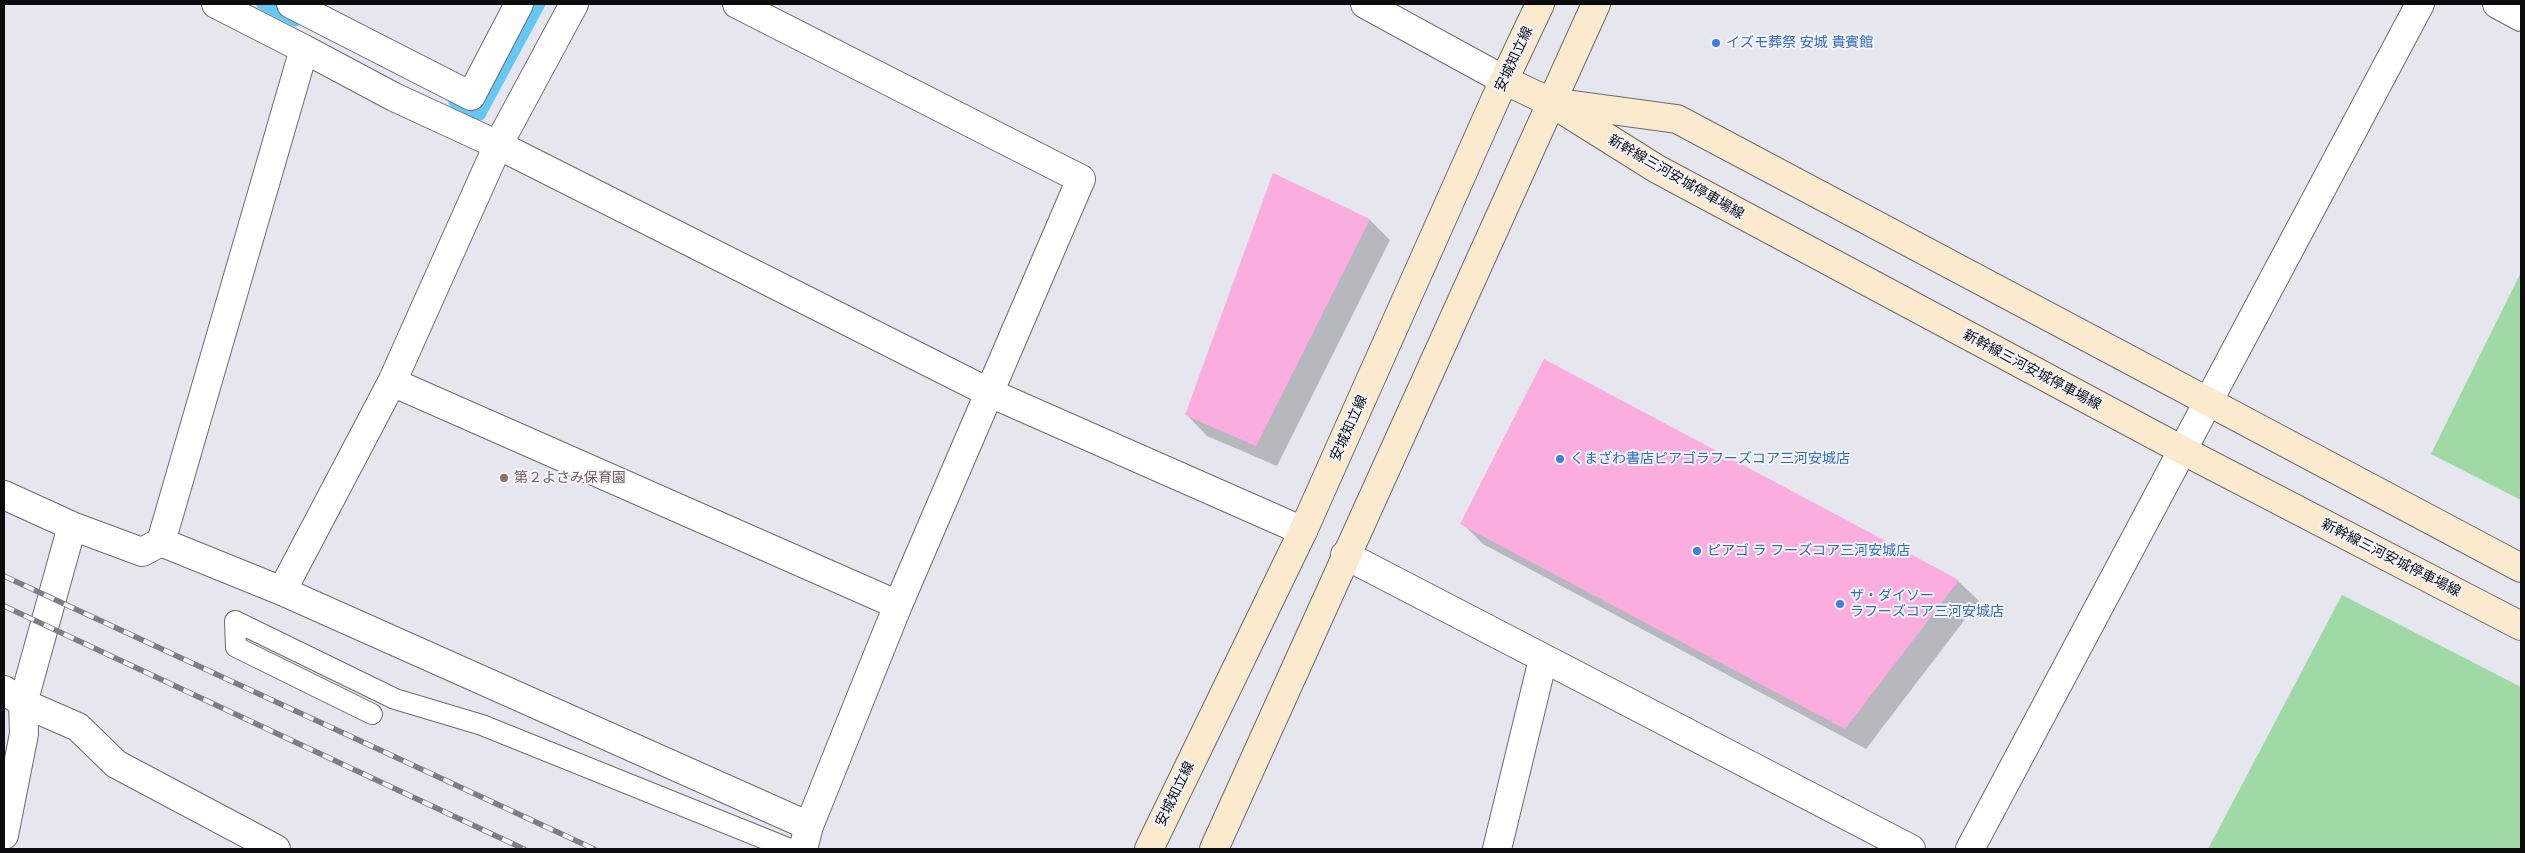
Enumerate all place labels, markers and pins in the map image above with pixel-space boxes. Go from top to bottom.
place label: イズモ葬祭 安城 貴賓館 [1726,35,1873,51]
marker: イズモ葬祭 安城 貴賓館 [1710,37,1722,49]
place label: くまざわ書店ピアゴラフーズコア三河安城店 [1570,451,1850,467]
marker: くまざわ書店ピアゴラフーズコア三河安城店 [1554,453,1566,465]
place label: 第２よさみ保育園 [514,470,626,486]
marker: 第２よさみ保育園 [498,472,510,484]
place label: ピアゴ ラ フーズコア三河安城店 [1707,543,1910,559]
marker: ピアゴ ラ フーズコア三河安城店 [1691,545,1703,557]
place label: ザ・ダイソー ラフーズコア三河安城店 [1850,588,2004,620]
marker: ザ・ダイソー ラフーズコア三河安城店 [1834,598,1846,610]

